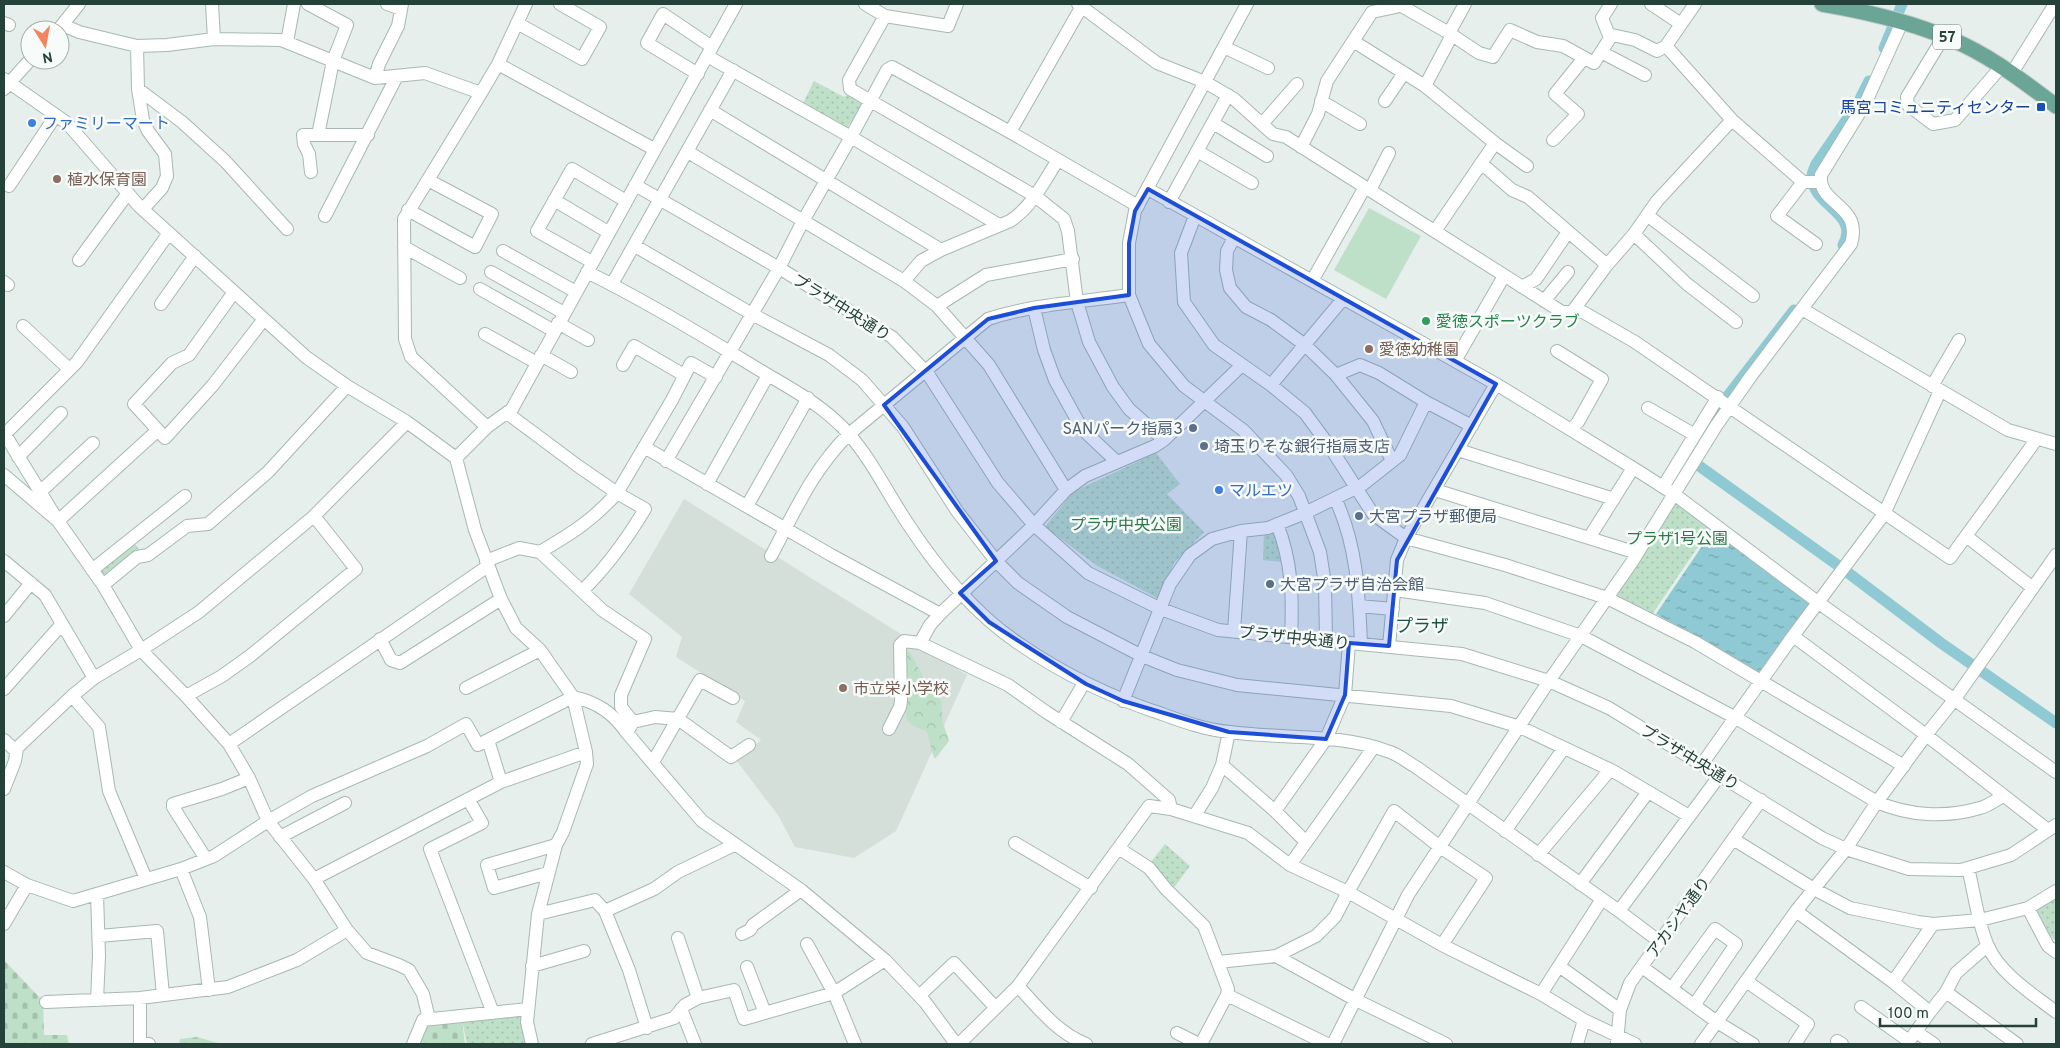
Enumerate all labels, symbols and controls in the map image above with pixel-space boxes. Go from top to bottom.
north arrow [20,20,70,70]
road number: 57 [1933,24,1961,50]
text: N [41,47,54,66]
place label: 馬宮コミュニティセンター [1840,99,2031,119]
marker: 馬宮コミュニティセンター [2035,101,2047,113]
place label: ファミリーマート [42,115,170,135]
marker: ファミリーマート [26,117,38,129]
place label: 植水保育園 [67,171,147,191]
marker: 植水保育園 [51,173,63,185]
street label: プラザ中央通り [788,271,894,347]
place label: 愛徳スポーツクラブ [1436,313,1580,333]
marker: 愛徳スポーツクラブ [1420,315,1432,327]
place label: 愛徳幼稚園 [1379,341,1459,361]
marker: 愛徳幼稚園 [1363,343,1375,355]
place label: SANパーク指扇3 [1062,420,1183,440]
marker: SANパーク指扇3 [1187,422,1199,434]
place label: 埼玉りそな銀行指扇支店 [1214,438,1390,458]
marker: 埼玉りそな銀行指扇支店 [1198,440,1210,452]
place label: マルエツ [1229,482,1293,502]
marker: マルエツ [1213,484,1225,496]
place label: 大宮プラザ郵便局 [1369,508,1497,528]
marker: 大宮プラザ郵便局 [1353,510,1365,522]
park label: プラザ中央公園 [1070,516,1182,536]
park label: プラザ1号公園 [1626,530,1728,550]
place label: 大宮プラザ自治会館 [1280,576,1424,596]
marker: 大宮プラザ自治会館 [1264,578,1276,590]
district label: プラザ [1395,616,1449,639]
street label: プラザ中央通り [1237,623,1351,655]
place label: 市立栄小学校 [853,680,949,700]
marker: 市立栄小学校 [837,682,849,694]
street label: プラザ中央通り [1636,721,1742,796]
street label: アカシヤ通り [1643,873,1716,963]
scale bar [1880,996,2036,1028]
text: 100 m [1888,1005,1929,1024]

